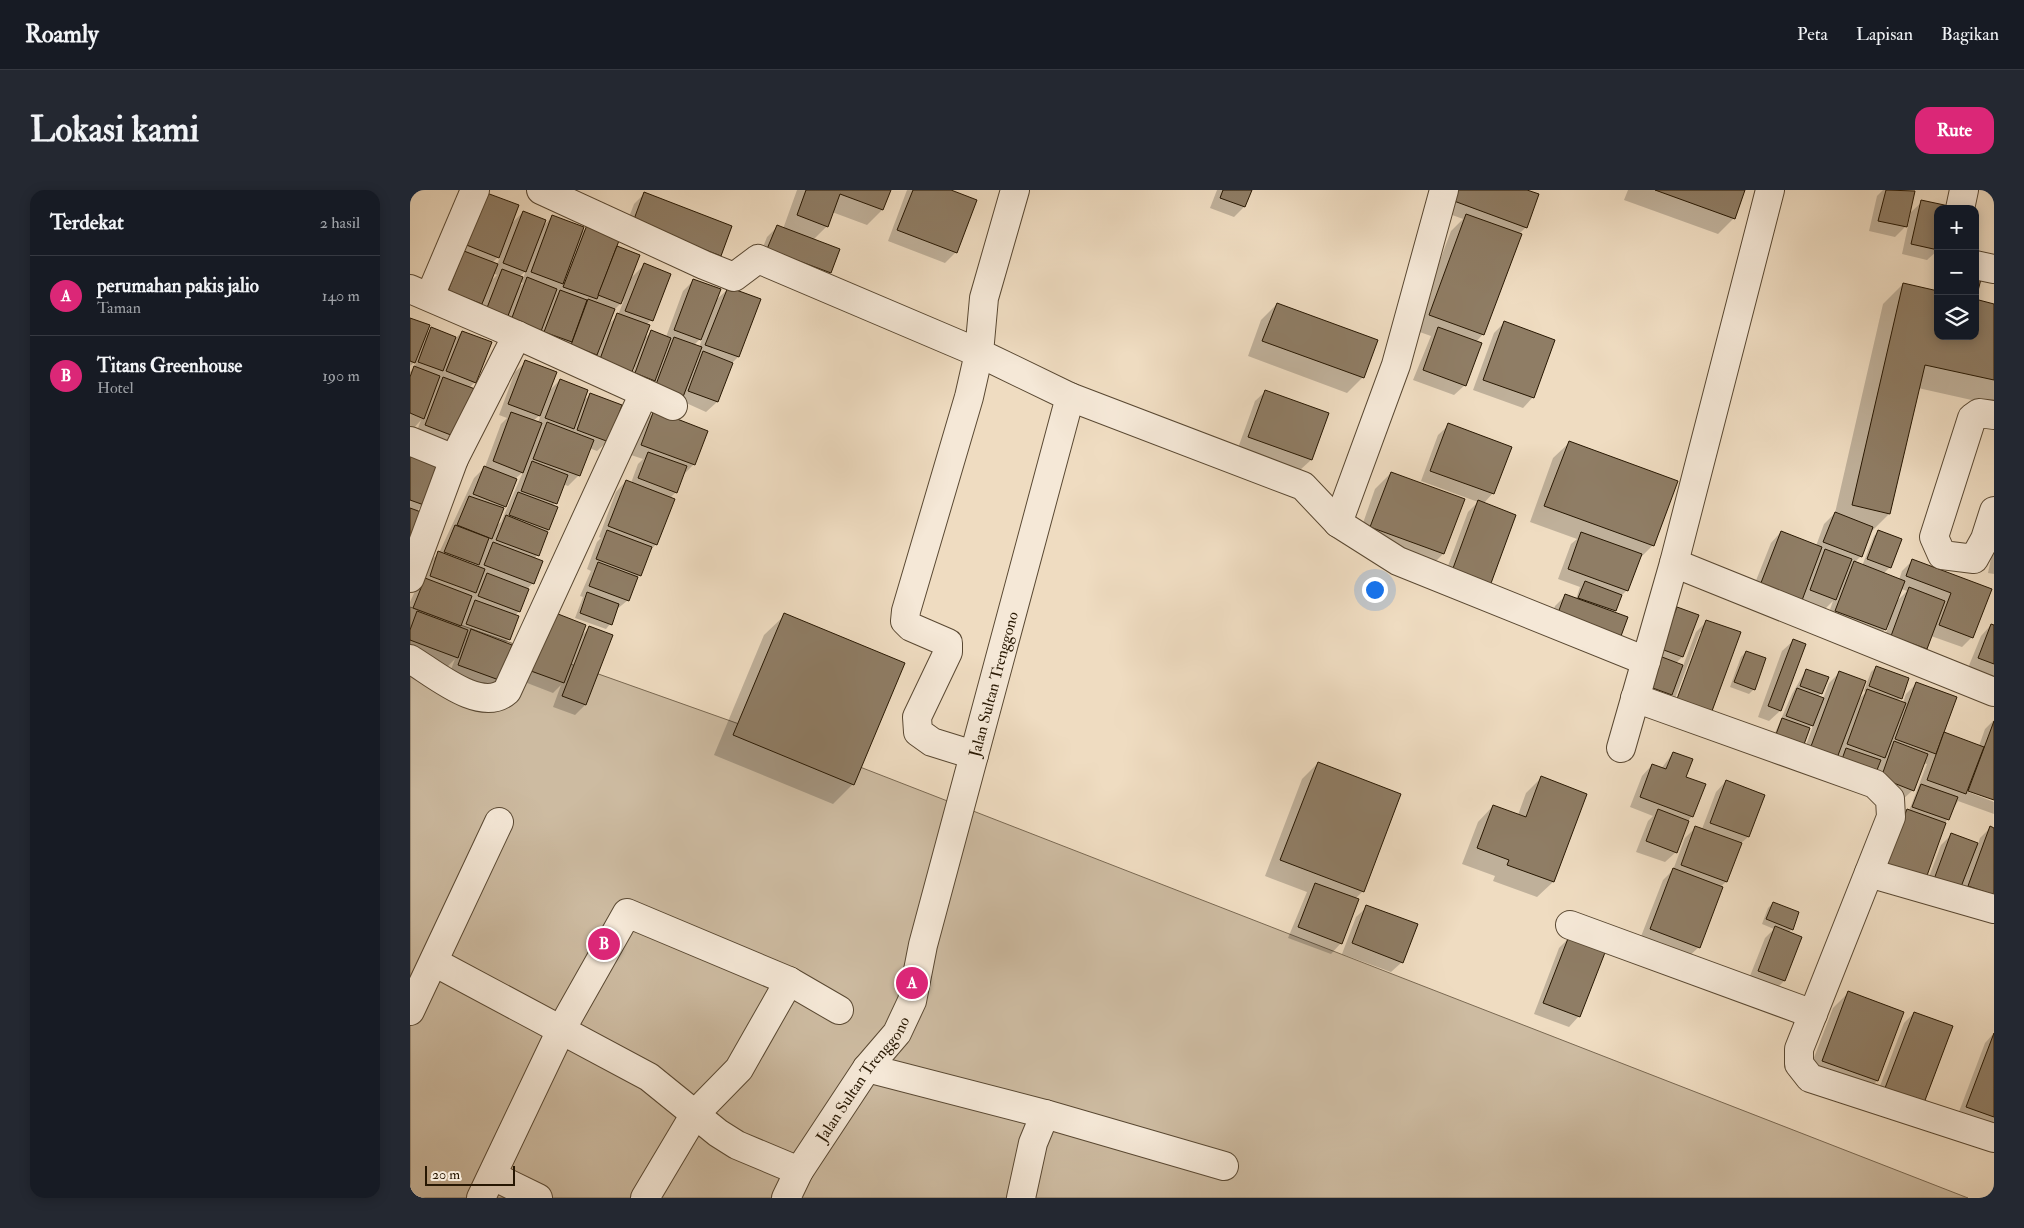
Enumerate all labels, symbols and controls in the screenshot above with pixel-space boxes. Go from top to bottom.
text: Roamly [25,19,99,50]
text: Peta [1797,23,1828,46]
text: Lapisan [1856,23,1913,46]
text: Bagikan [1941,23,1999,46]
button: Rute [1915,107,1994,154]
text: Lokasi kami [30,108,199,152]
map controls [1934,205,1979,340]
button: + [1934,205,1979,250]
text: Terdekat [50,209,124,236]
text: 2 hasil [320,213,360,233]
button: − [1934,250,1979,295]
text: perumahan pakis jalio [97,274,259,298]
text: A [61,286,71,306]
text: 140 m [322,286,360,306]
button: layers [1934,295,1979,340]
text: Taman [97,298,141,318]
text: Titans Greenhouse [97,354,242,378]
text: B [61,366,71,386]
text: 190 m [322,366,360,386]
text: Hotel [97,378,134,398]
your location [1362,577,1388,603]
street label: Jalan Sultan Trenggono [965,609,1023,761]
pin: B [588,925,620,963]
pin: A [896,964,928,1002]
street label: Jalan Sultan Trenggono [811,1013,915,1148]
scale bar [425,1163,515,1186]
text: 20 m [432,1166,460,1183]

